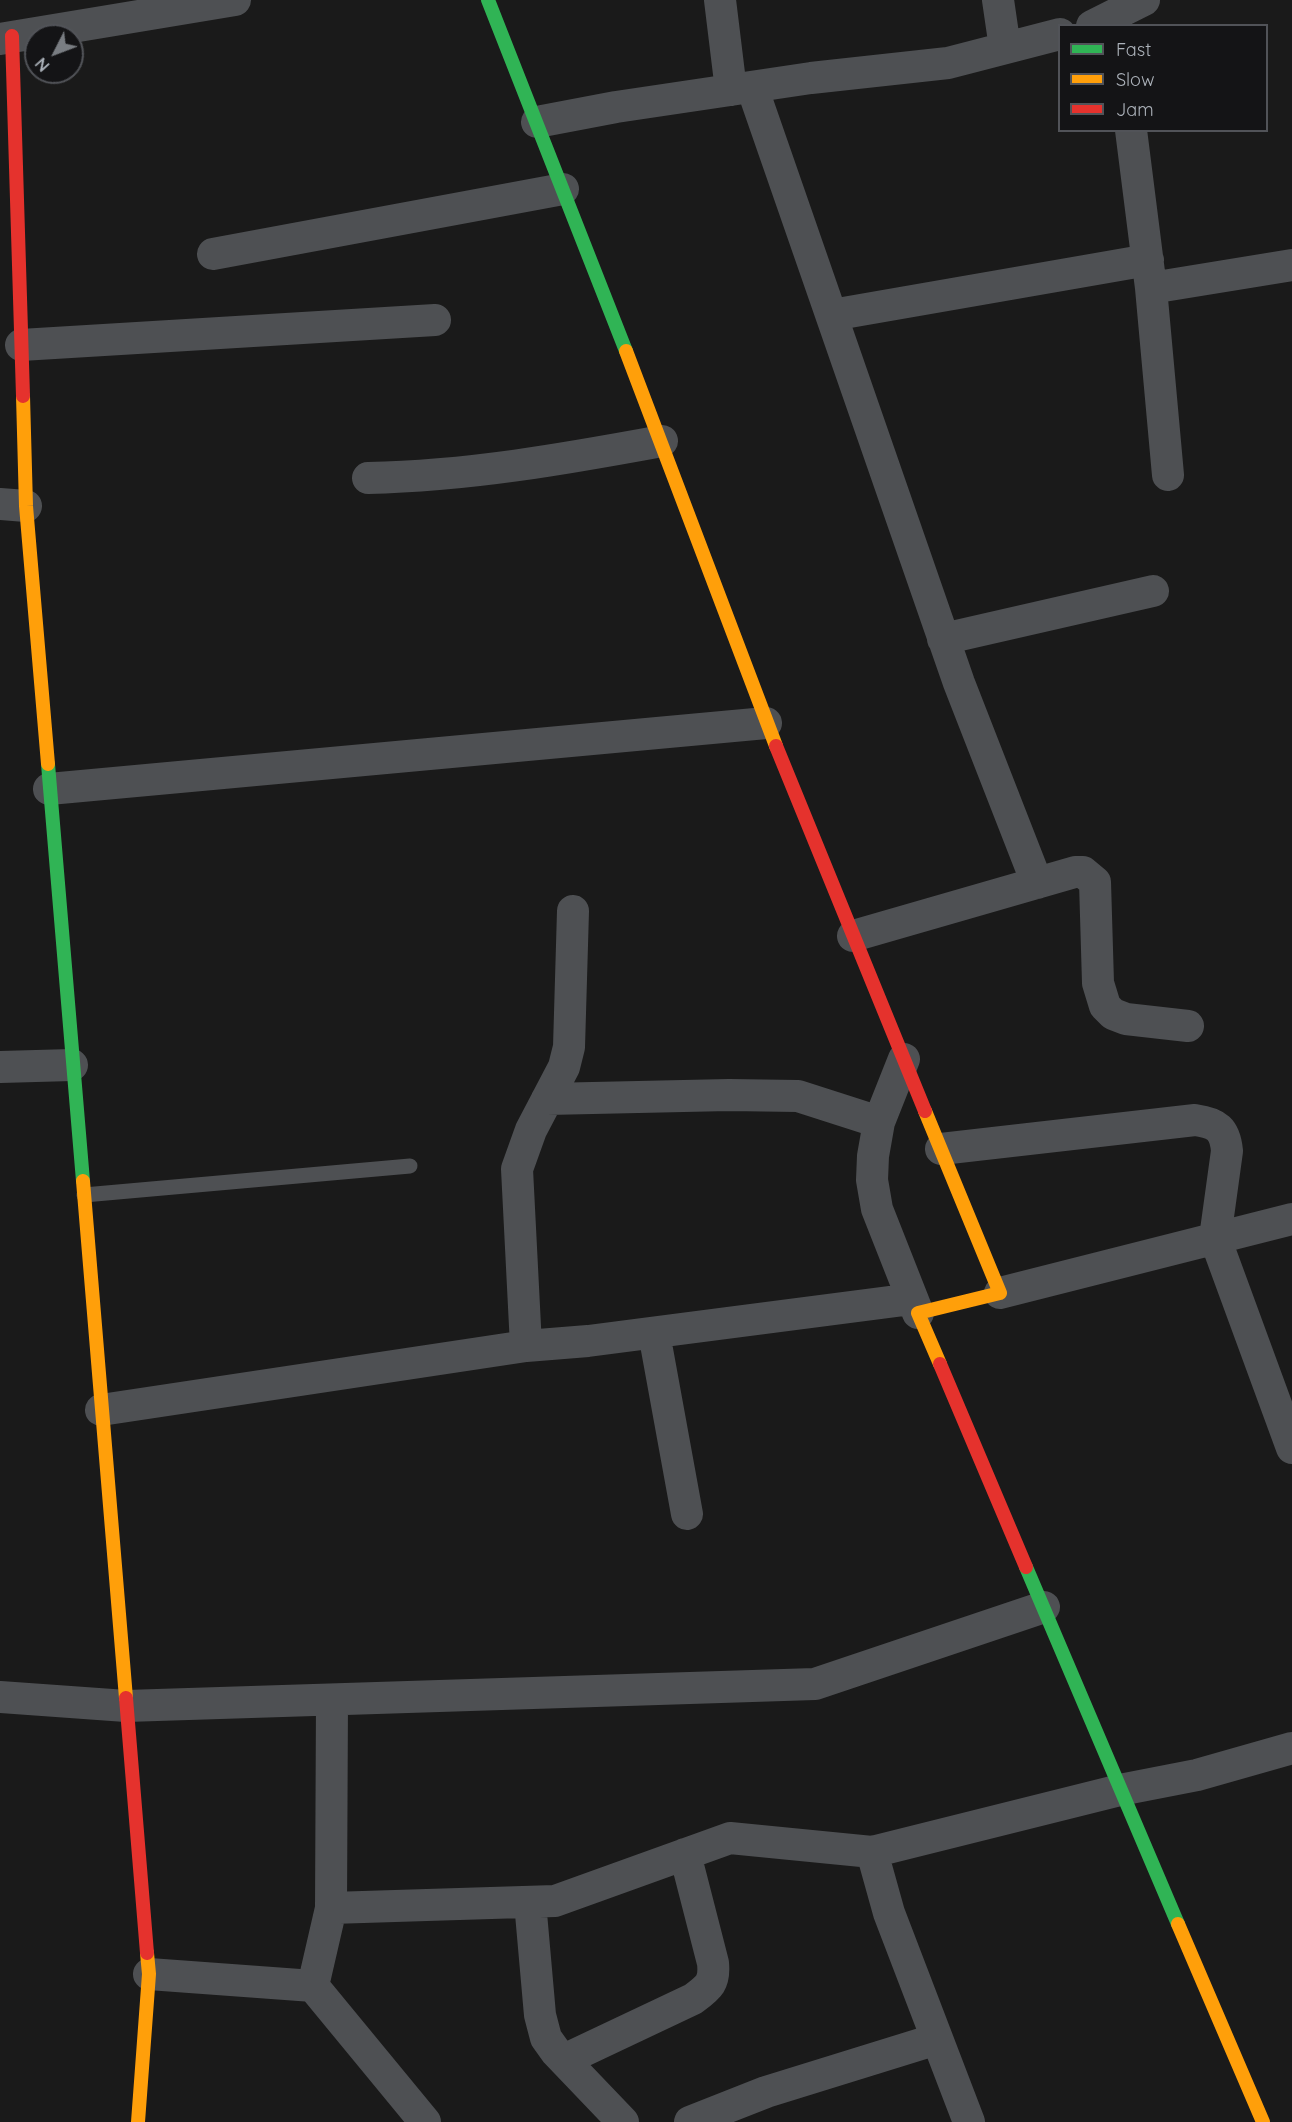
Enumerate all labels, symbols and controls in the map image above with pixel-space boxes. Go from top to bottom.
north arrow [24,24,84,84]
legend [1058,24,1268,132]
text: Fast [1116,38,1151,61]
text: N [31,54,53,76]
text: Slow [1116,68,1154,91]
text: Jam [1116,98,1154,121]

